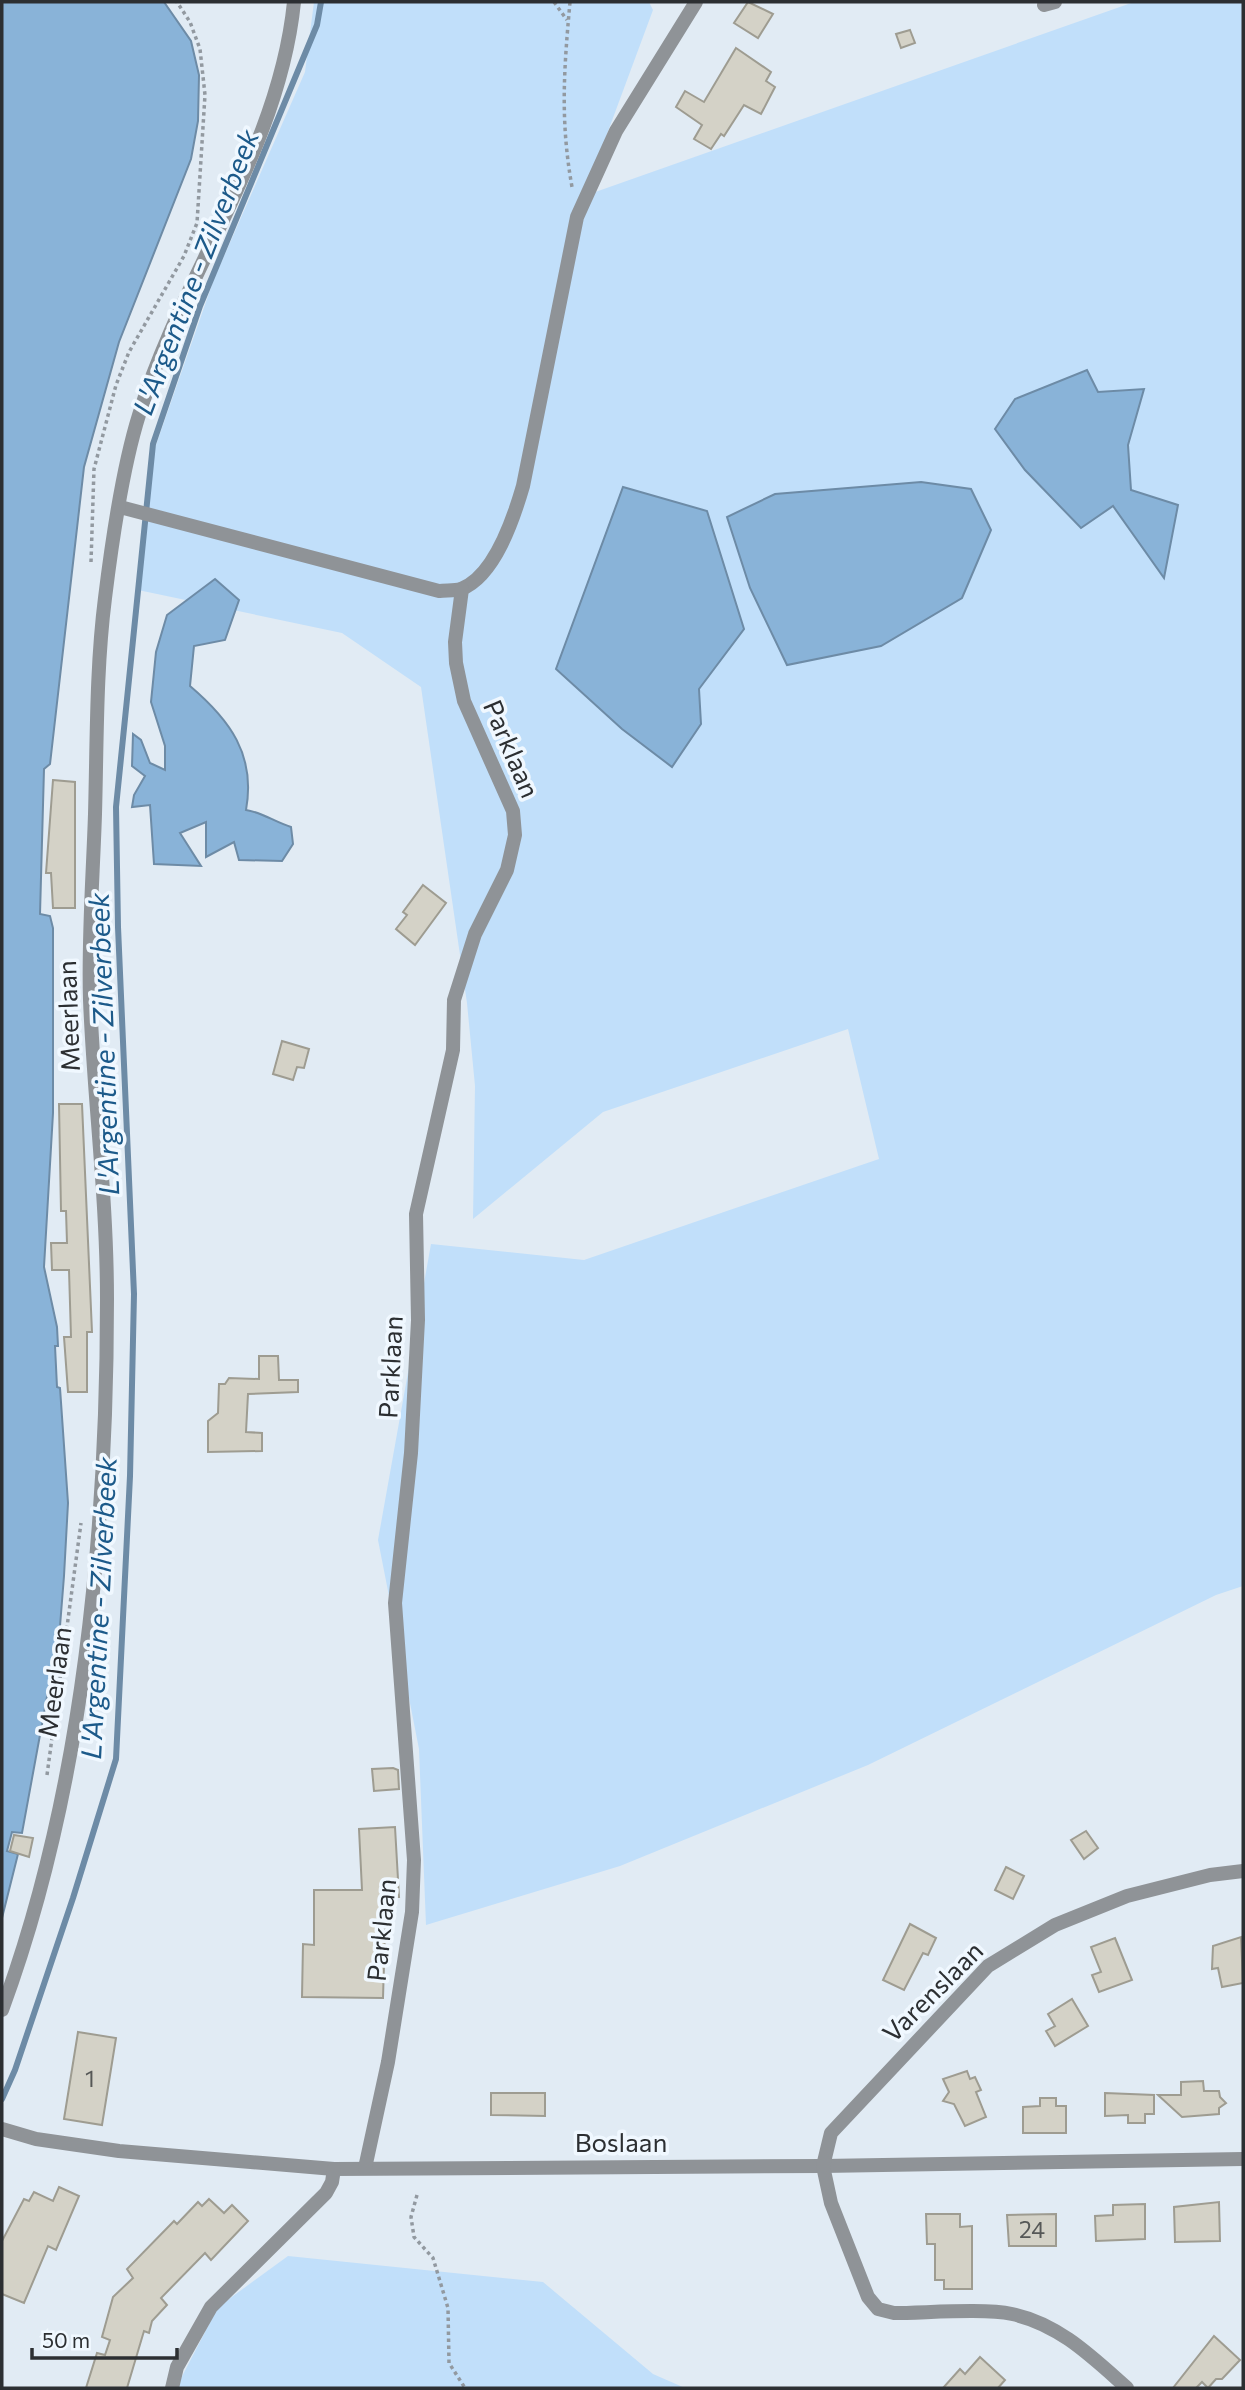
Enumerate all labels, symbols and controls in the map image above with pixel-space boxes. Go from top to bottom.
water label: L'Argentine - Zilverbeek [125,123,265,419]
street label: Parklaan [478,695,547,802]
water label: L'Argentine - Zilverbeek [81,891,125,1196]
street label: Meerlaan [50,960,85,1072]
street label: Parklaan [371,1315,408,1419]
water label: L'Argentine - Zilverbeek [73,1455,123,1760]
street label: Meerlaan [30,1625,77,1739]
street label: Parklaan [360,1877,401,1983]
street label: Varenslaan [875,1934,989,2048]
house number: 1 [85,2064,95,2092]
street label: Boslaan [575,2126,667,2157]
house number: 24 [1019,2215,1045,2243]
scale bar [32,2316,177,2360]
text: 50 m [42,2327,90,2352]

